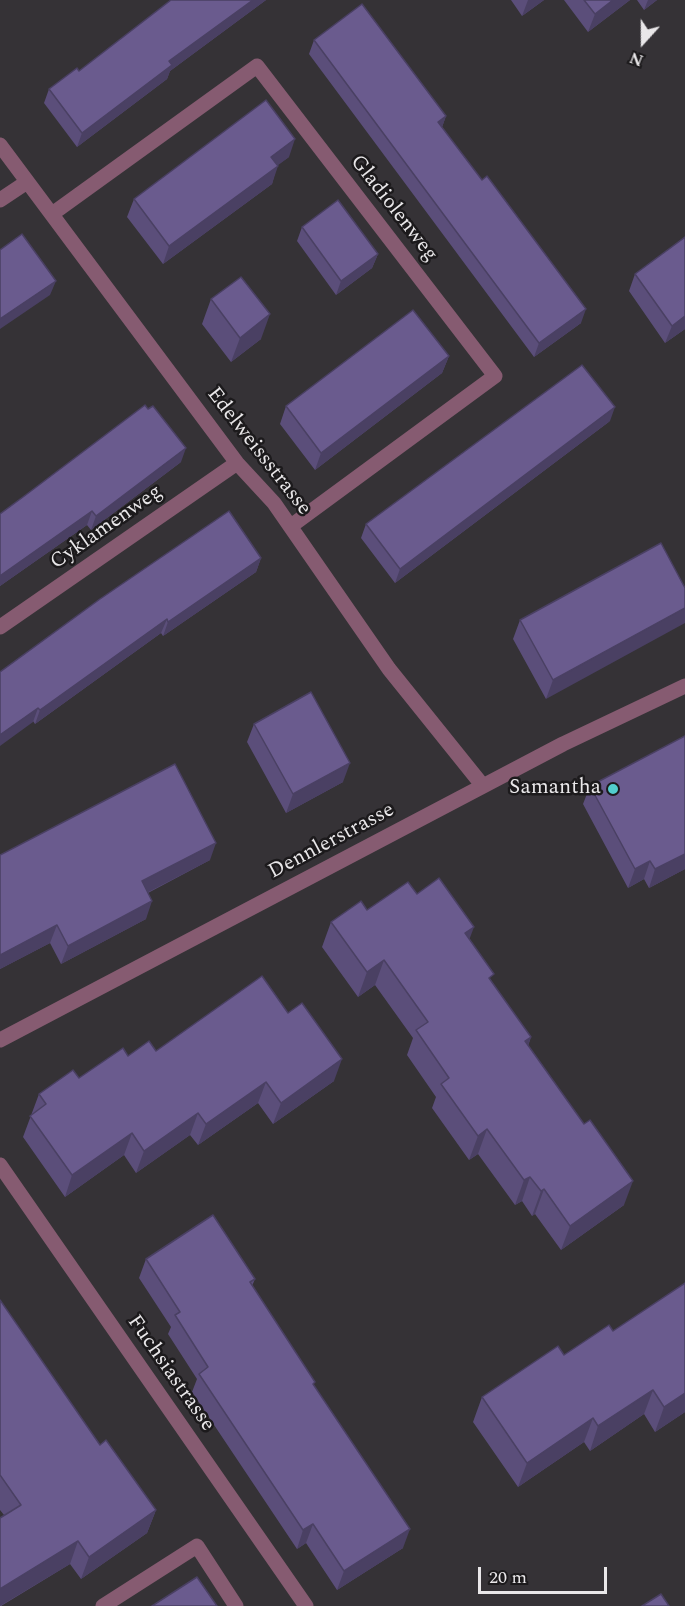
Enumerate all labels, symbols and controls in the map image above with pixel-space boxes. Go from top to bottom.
north arrow [613,12,673,72]
text: N [626,45,647,72]
street label: Gladiolenweg [344,151,442,267]
street label: Edelweissstrasse [200,383,316,521]
street label: Cyklamenweg [46,480,168,576]
place label: Samantha [509,776,601,802]
marker: Samantha [606,782,620,796]
street label: Dennlerstrasse [265,798,399,886]
street label: Fuchsiastrasse [121,1311,219,1437]
scale bar [481,1555,610,1593]
text: 20 m [489,1564,527,1591]

